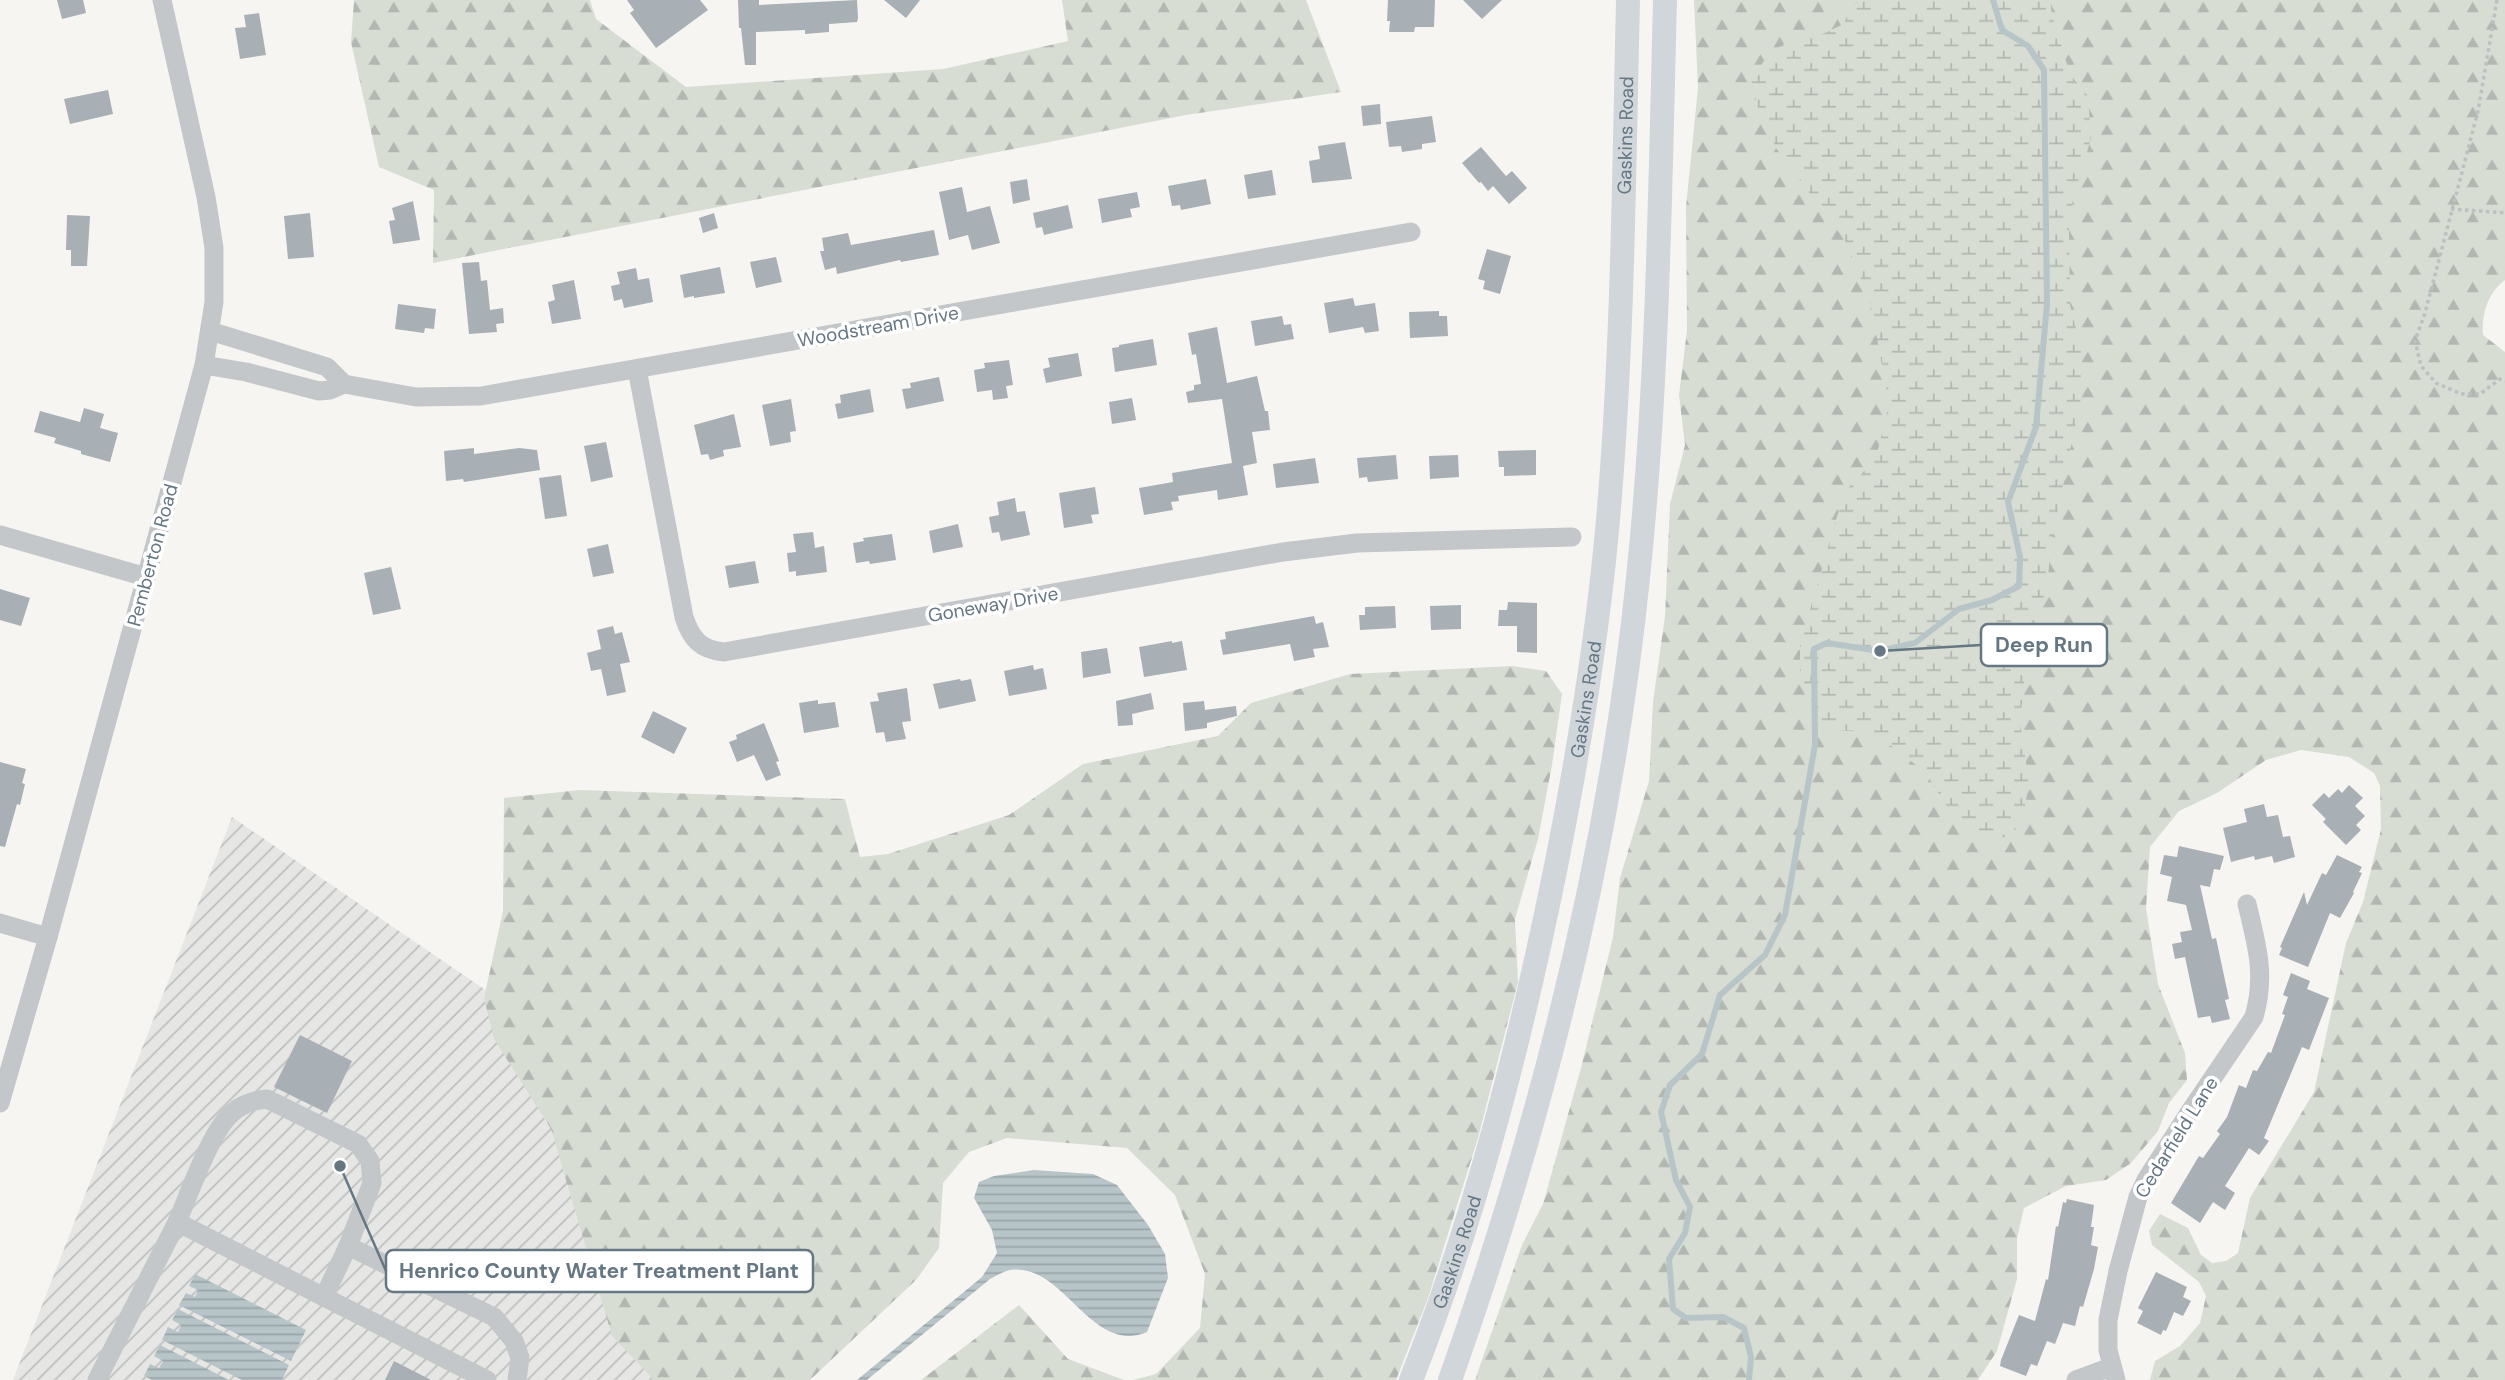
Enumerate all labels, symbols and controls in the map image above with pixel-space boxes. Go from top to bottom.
street label: Gaskins Road [1612,76,1639,195]
street label: Woodstream Drive [796,300,961,353]
street label: Pemberton Road [121,481,184,629]
street label: Goneway Drive [926,581,1060,628]
callout: Deep Run [1981,624,2107,666]
text: Deep Run [1995,631,2093,659]
street label: Gaskins Road [1564,639,1607,760]
street label: Cedarfield Lane [2129,1072,2224,1203]
street label: Gaskins Road [1427,1192,1487,1312]
callout: Henrico County Water Treatment Plant [386,1250,813,1292]
text: Henrico County Water Treatment Plant [399,1257,799,1285]

